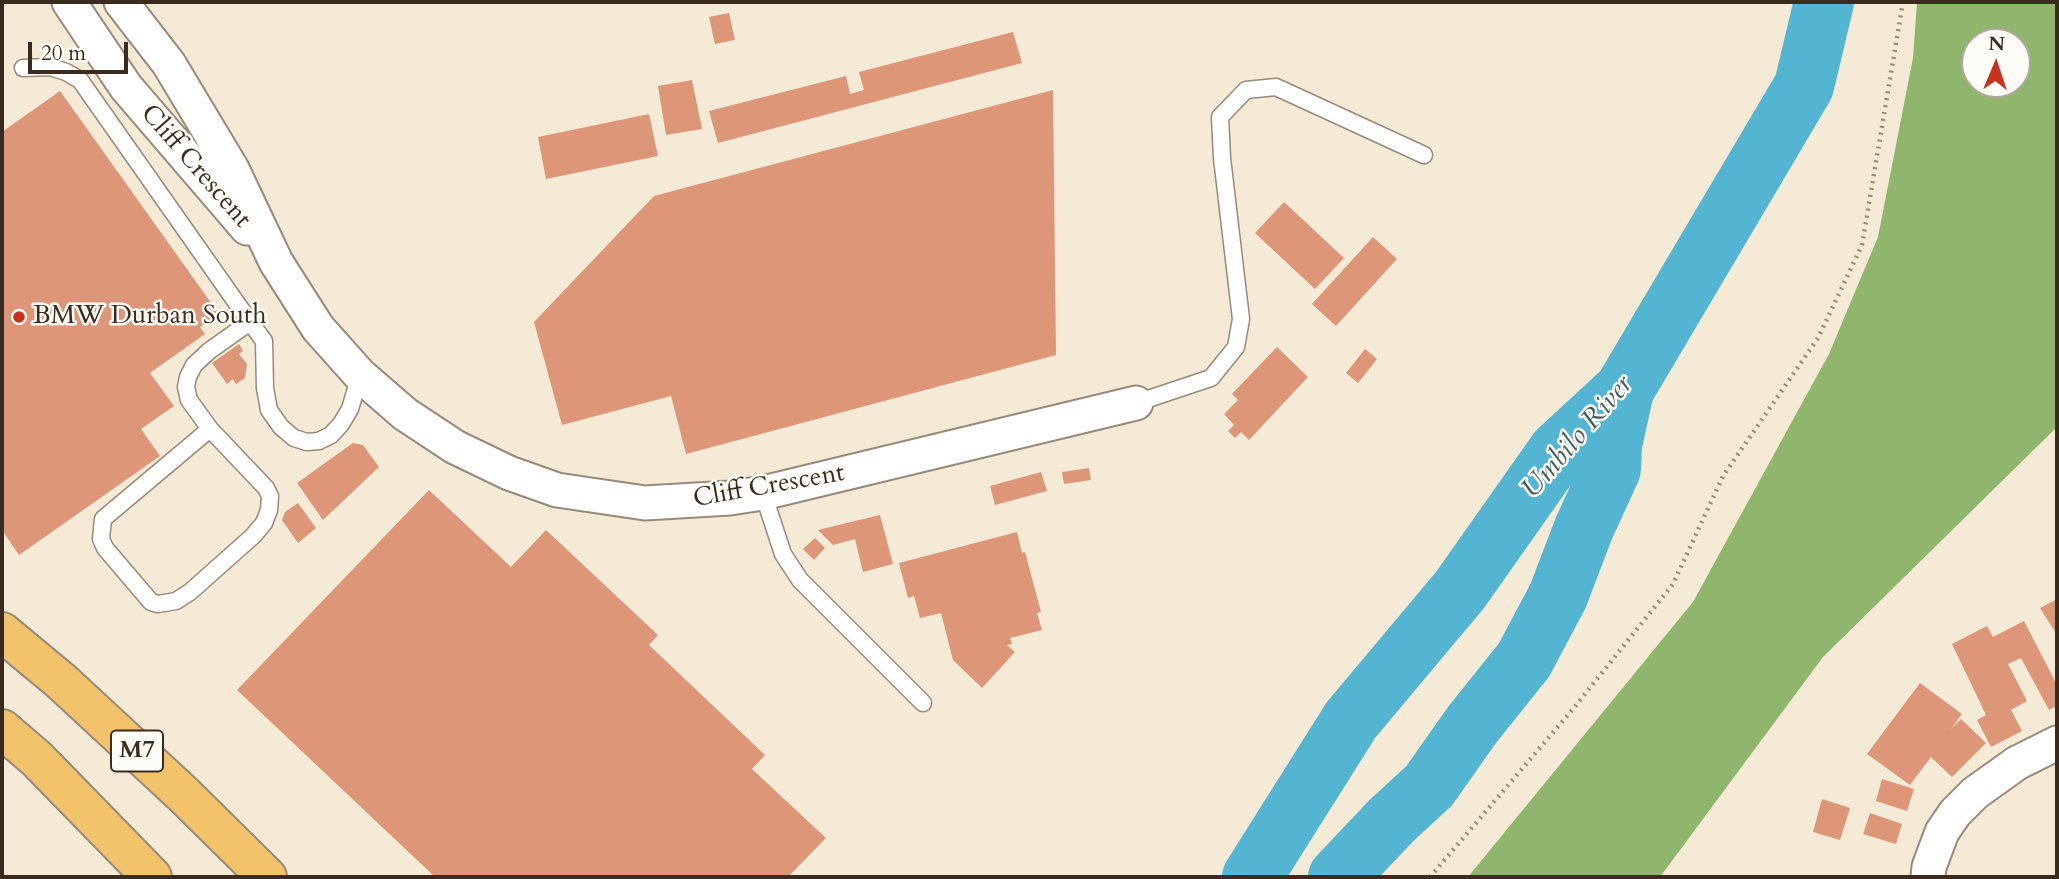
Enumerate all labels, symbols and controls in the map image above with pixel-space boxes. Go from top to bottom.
scale bar [32,28,131,72]
north arrow [1961,28,2031,98]
text: N [1988,31,2005,57]
text: 20 m [41,39,86,68]
street label: Cliff Crescent [133,99,257,235]
place label: BMW Durban South [33,301,267,333]
marker: BMW Durban South [11,309,27,325]
water label: Umbilo River [1515,370,1641,506]
street label: Cliff Crescent [691,458,847,516]
road number: M7 [111,730,163,772]

